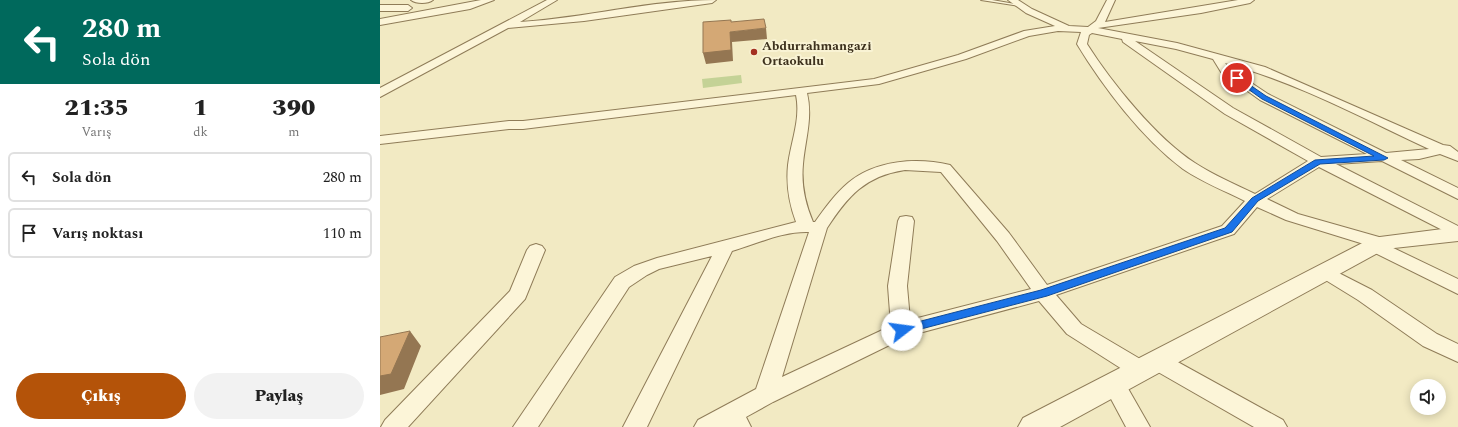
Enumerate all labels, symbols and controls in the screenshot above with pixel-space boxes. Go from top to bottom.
text: 280 m [82,7,161,50]
icon: left [16,16,68,68]
place label: Abdurrahmangazi Ortaokulu [762,36,871,71]
text: Sola dön [82,46,151,73]
marker: Abdurrahmangazi Ortaokulu [749,47,759,57]
pin [1220,61,1254,95]
icon: arrive [1226,67,1248,89]
text: 21:35 [64,90,129,126]
text: 1 [193,90,208,126]
text: 390 [272,90,316,126]
text: Varış [82,122,112,142]
text: dk [193,122,208,142]
text: m [288,122,300,142]
icon: left [18,166,40,188]
text: Sola dön [52,166,112,189]
text: 280 m [323,166,362,189]
icon: arrive [18,222,40,244]
text: Varış noktası [52,222,143,245]
text: 110 m [323,222,362,245]
position arrow [881,309,923,351]
button: Çıkış [16,373,186,419]
button: Paylaş [194,373,364,419]
map controls [1410,379,1446,415]
button: sound [1410,379,1446,415]

